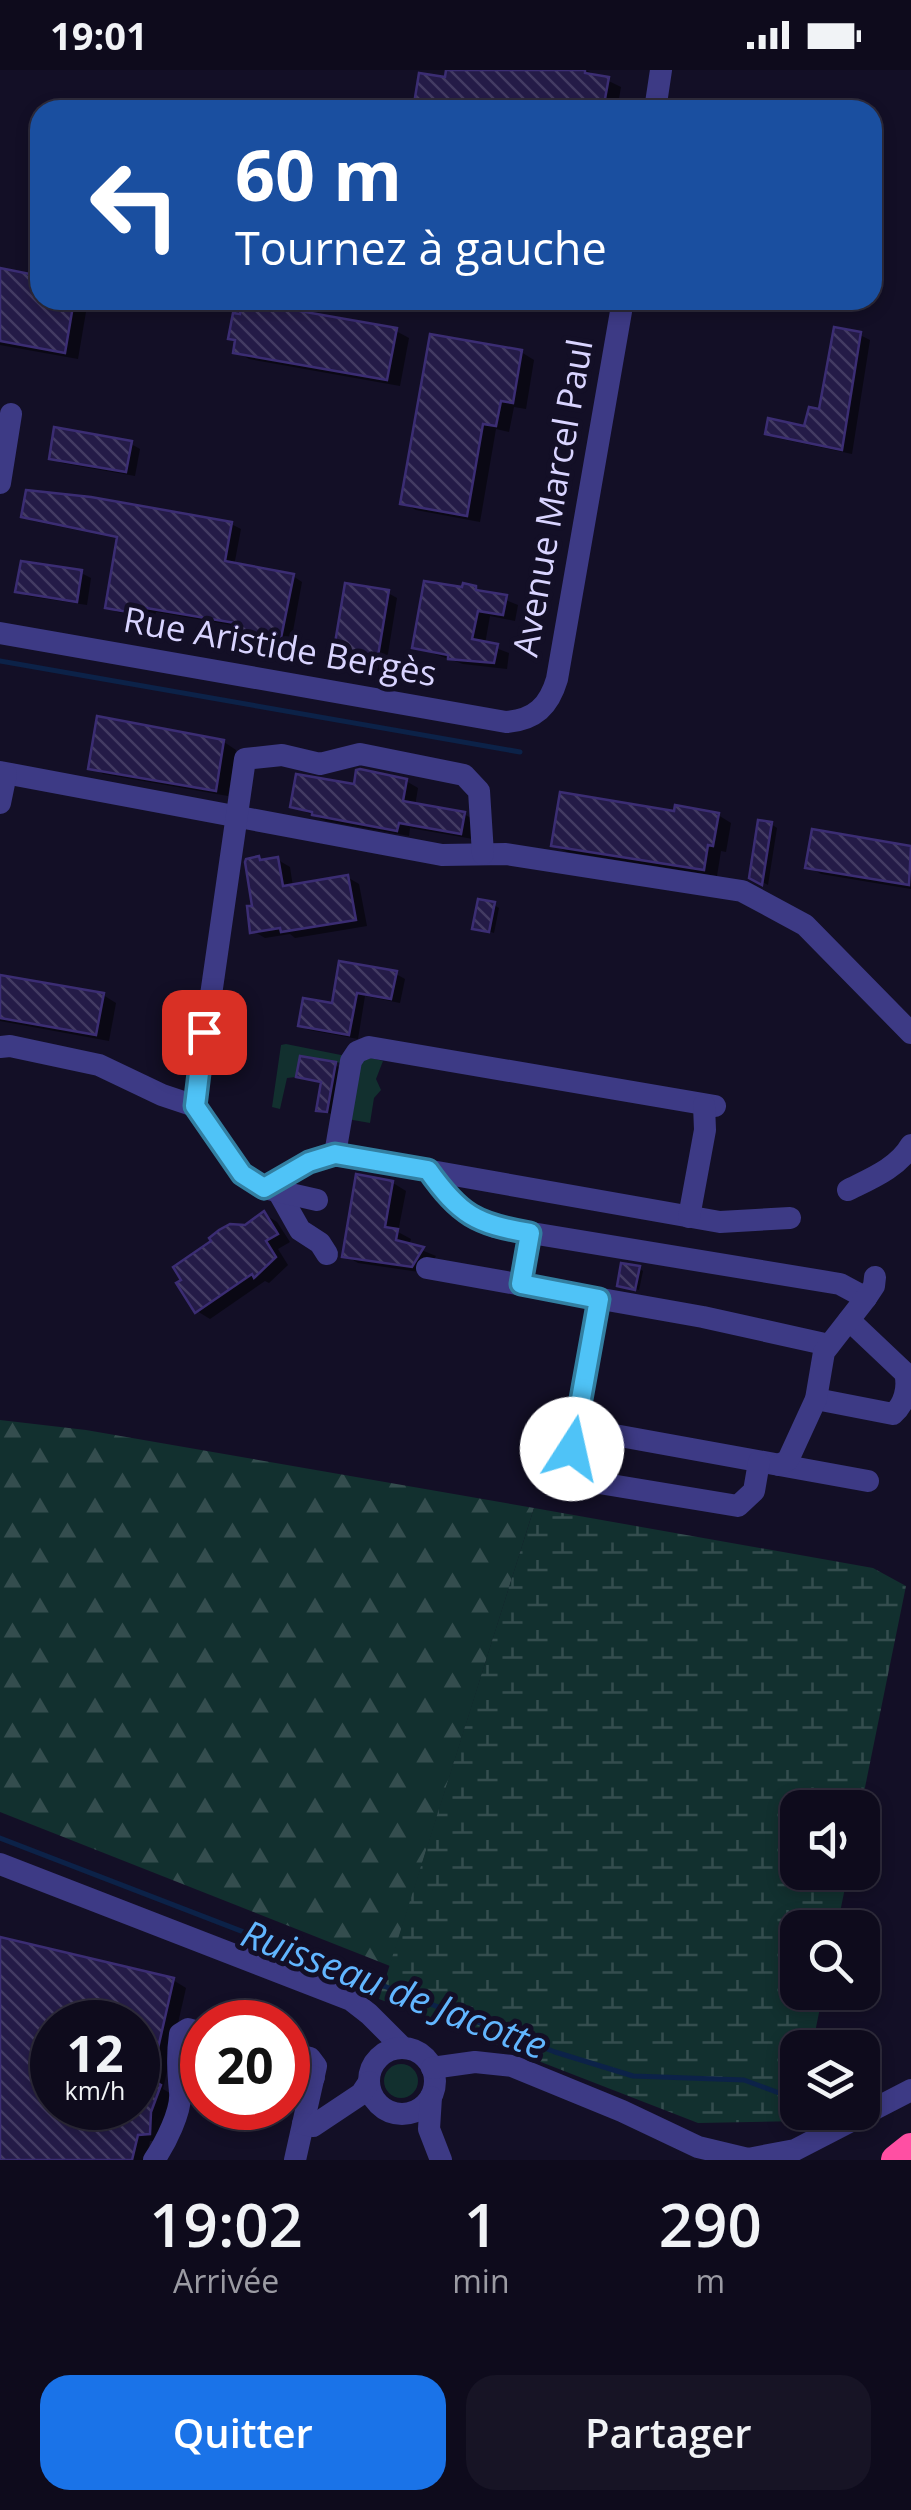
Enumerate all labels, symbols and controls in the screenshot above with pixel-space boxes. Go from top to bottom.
text: 19:01 [50,9,148,61]
text: 60 m [235,126,402,222]
icon: left [70,140,200,270]
text: Tournez à gauche [235,217,607,278]
street label: Avenue Marcel Paul [500,335,603,660]
street label: Rue Aristide Bergès [120,595,441,696]
pin [162,990,247,1075]
icon: arrive [177,1005,232,1060]
position arrow [520,1397,624,1501]
map controls [780,1790,880,2130]
button: sound [780,1790,880,1890]
water label: Ruisseau de Jacotte [235,1906,555,2070]
button: search [780,1910,880,2010]
speed limit sign: 20 [180,2000,310,2130]
text: 12 [66,2019,124,2087]
button: layers [780,2030,880,2130]
text: km/h [65,2073,125,2107]
text: 19:02 [149,2183,303,2265]
text: 1 [464,2183,498,2265]
text: 290 [659,2183,762,2265]
text: Arrivée [173,2259,279,2302]
text: min [452,2259,510,2302]
text: m [695,2259,725,2302]
button: Quitter [40,2375,446,2490]
button: Partager [466,2375,871,2490]

